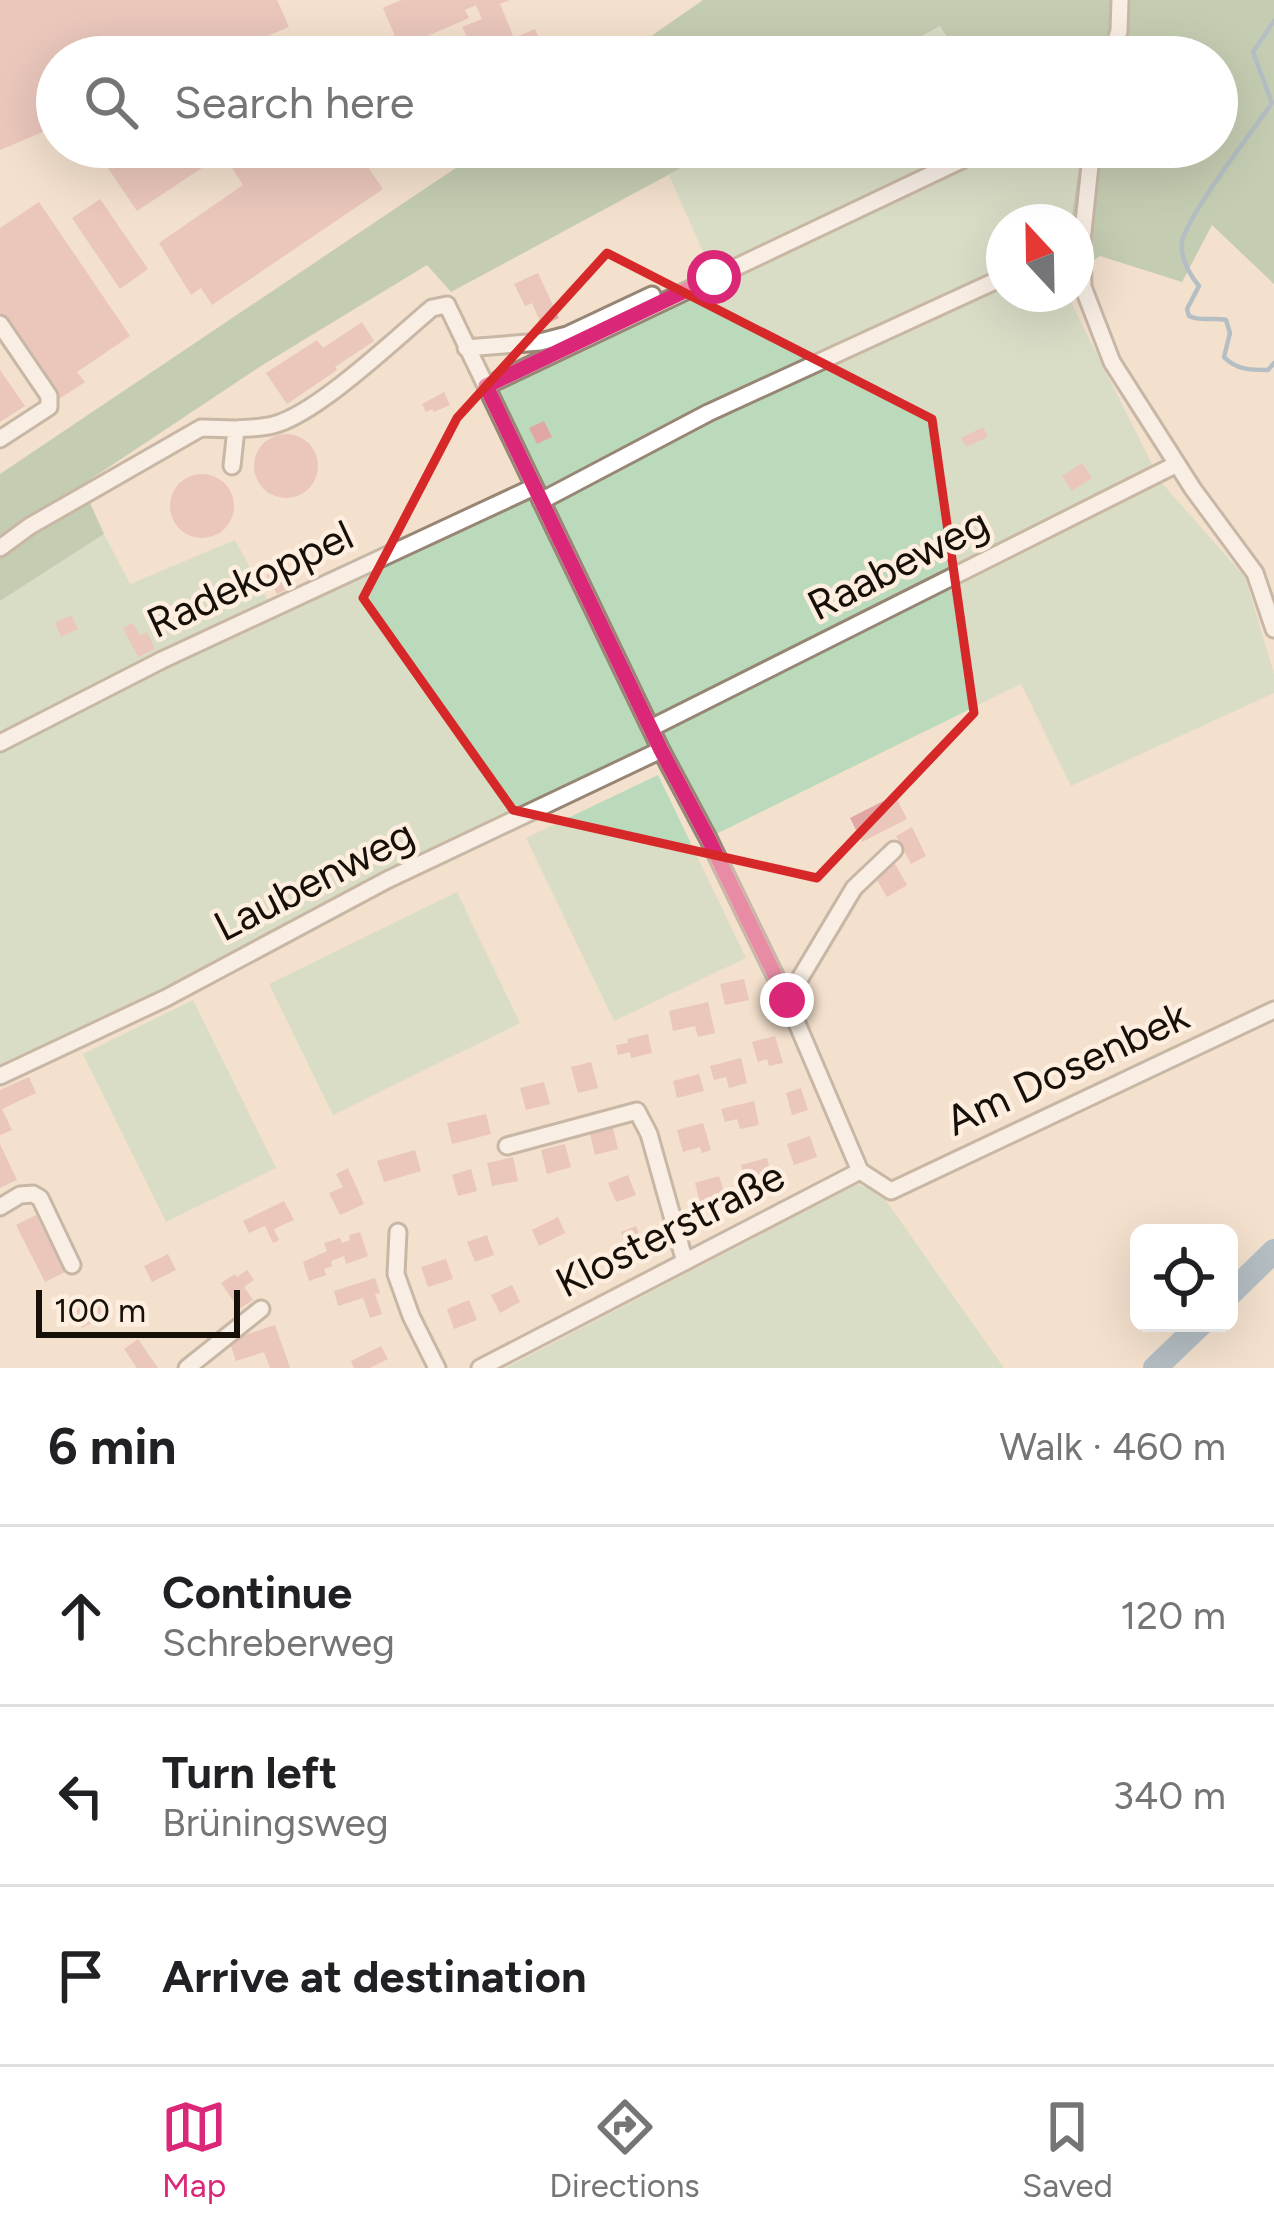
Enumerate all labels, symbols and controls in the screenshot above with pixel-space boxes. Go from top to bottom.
search box [36,36,1238,168]
icon: search [78,69,144,135]
text: Search here [174,75,414,129]
north arrow [986,204,1094,312]
route start [687,250,741,304]
street label: Raabeweg [799,497,997,631]
street label: Radekoppel [139,509,361,649]
street label: Laubenweg [206,808,422,952]
route end [760,973,814,1027]
street label: Am Dosenbek [938,989,1197,1146]
street label: Klosterstraße [547,1150,793,1308]
map controls [1130,1224,1238,1332]
button: locate [1130,1224,1238,1332]
scale bar [36,1284,240,1337]
text: 100 m [54,1291,146,1330]
text: 6 min [48,1416,177,1477]
text: Walk · 460 m [999,1423,1226,1470]
text: Continue [162,1565,352,1619]
icon: ahead [48,1583,114,1649]
text: 120 m [1120,1592,1226,1639]
text: Schreberweg [162,1619,395,1666]
text: Turn left [162,1745,337,1799]
icon: left [48,1763,114,1829]
text: 340 m [1113,1772,1226,1819]
text: Brüningsweg [162,1799,389,1846]
icon: arrive [48,1943,114,2009]
text: Arrive at destination [162,1949,586,2003]
tab: Map [161,2094,227,2205]
tab: Directions [549,2094,700,2205]
tab: Saved [1022,2094,1113,2205]

